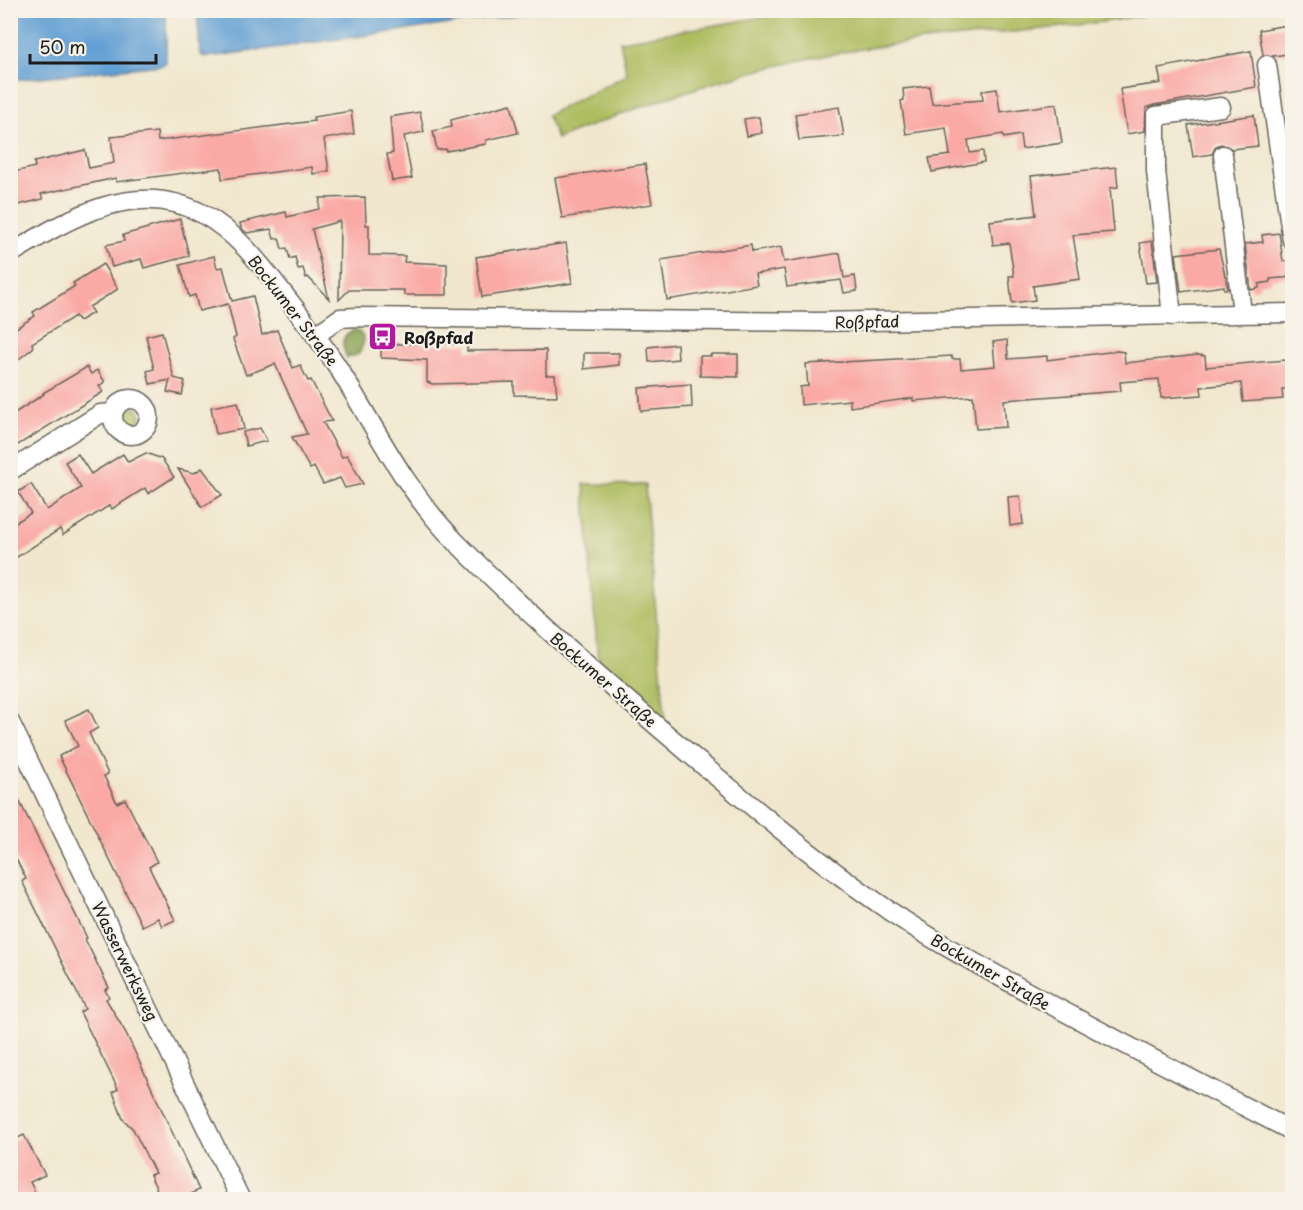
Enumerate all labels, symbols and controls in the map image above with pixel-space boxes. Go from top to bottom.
scale bar [30,27,156,65]
text: 50 m [39,33,86,60]
street label: Bockumer Straße [243,250,345,370]
street label: Roßpfad [834,308,900,334]
bus stop icon: Roßpfad [367,321,399,353]
place label: Roßpfad [404,325,474,349]
street label: Bockumer Straße [545,626,663,732]
street label: Wasserwerksweg [87,897,165,1025]
street label: Bockumer Straße [927,927,1055,1015]

